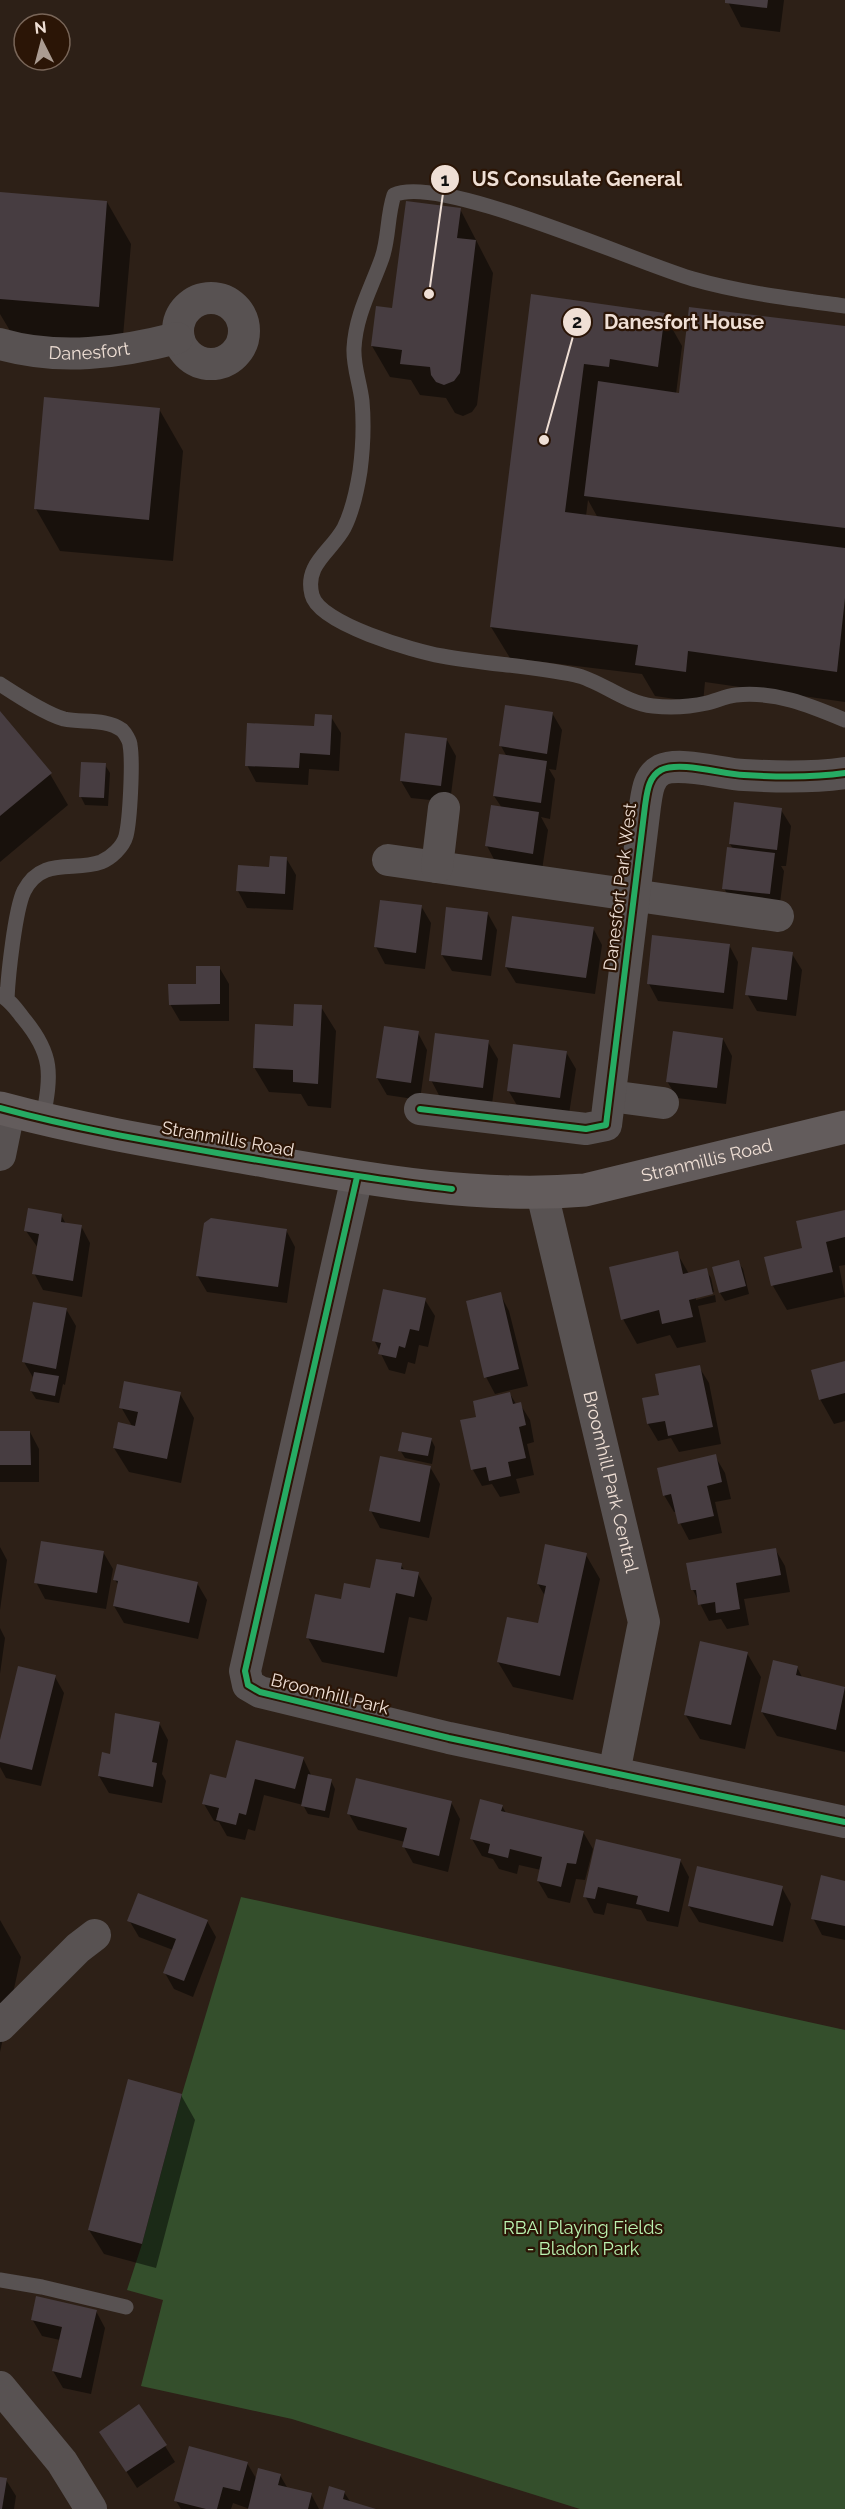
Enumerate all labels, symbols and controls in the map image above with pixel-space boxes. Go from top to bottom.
north arrow [12,12,72,72]
text: N [33,17,48,38]
callout: US Consulate General [430,160,694,198]
text: US Consulate General [472,167,683,191]
text: 1 [441,169,450,190]
callout: Danesfort House [562,303,776,341]
text: Danesfort House [604,310,764,334]
text: 2 [572,311,582,332]
street label: Danesfort [48,337,131,364]
street label: Danesfort Park West [599,802,640,972]
street label: Stranmillis Road [160,1117,296,1160]
street label: Stranmillis Road [639,1134,774,1186]
street label: Broomhill Park Central [579,1389,643,1575]
street label: Broomhill Park [269,1669,392,1718]
park label: RBAI Playing Fields - Bladon Park [503,2217,663,2259]

